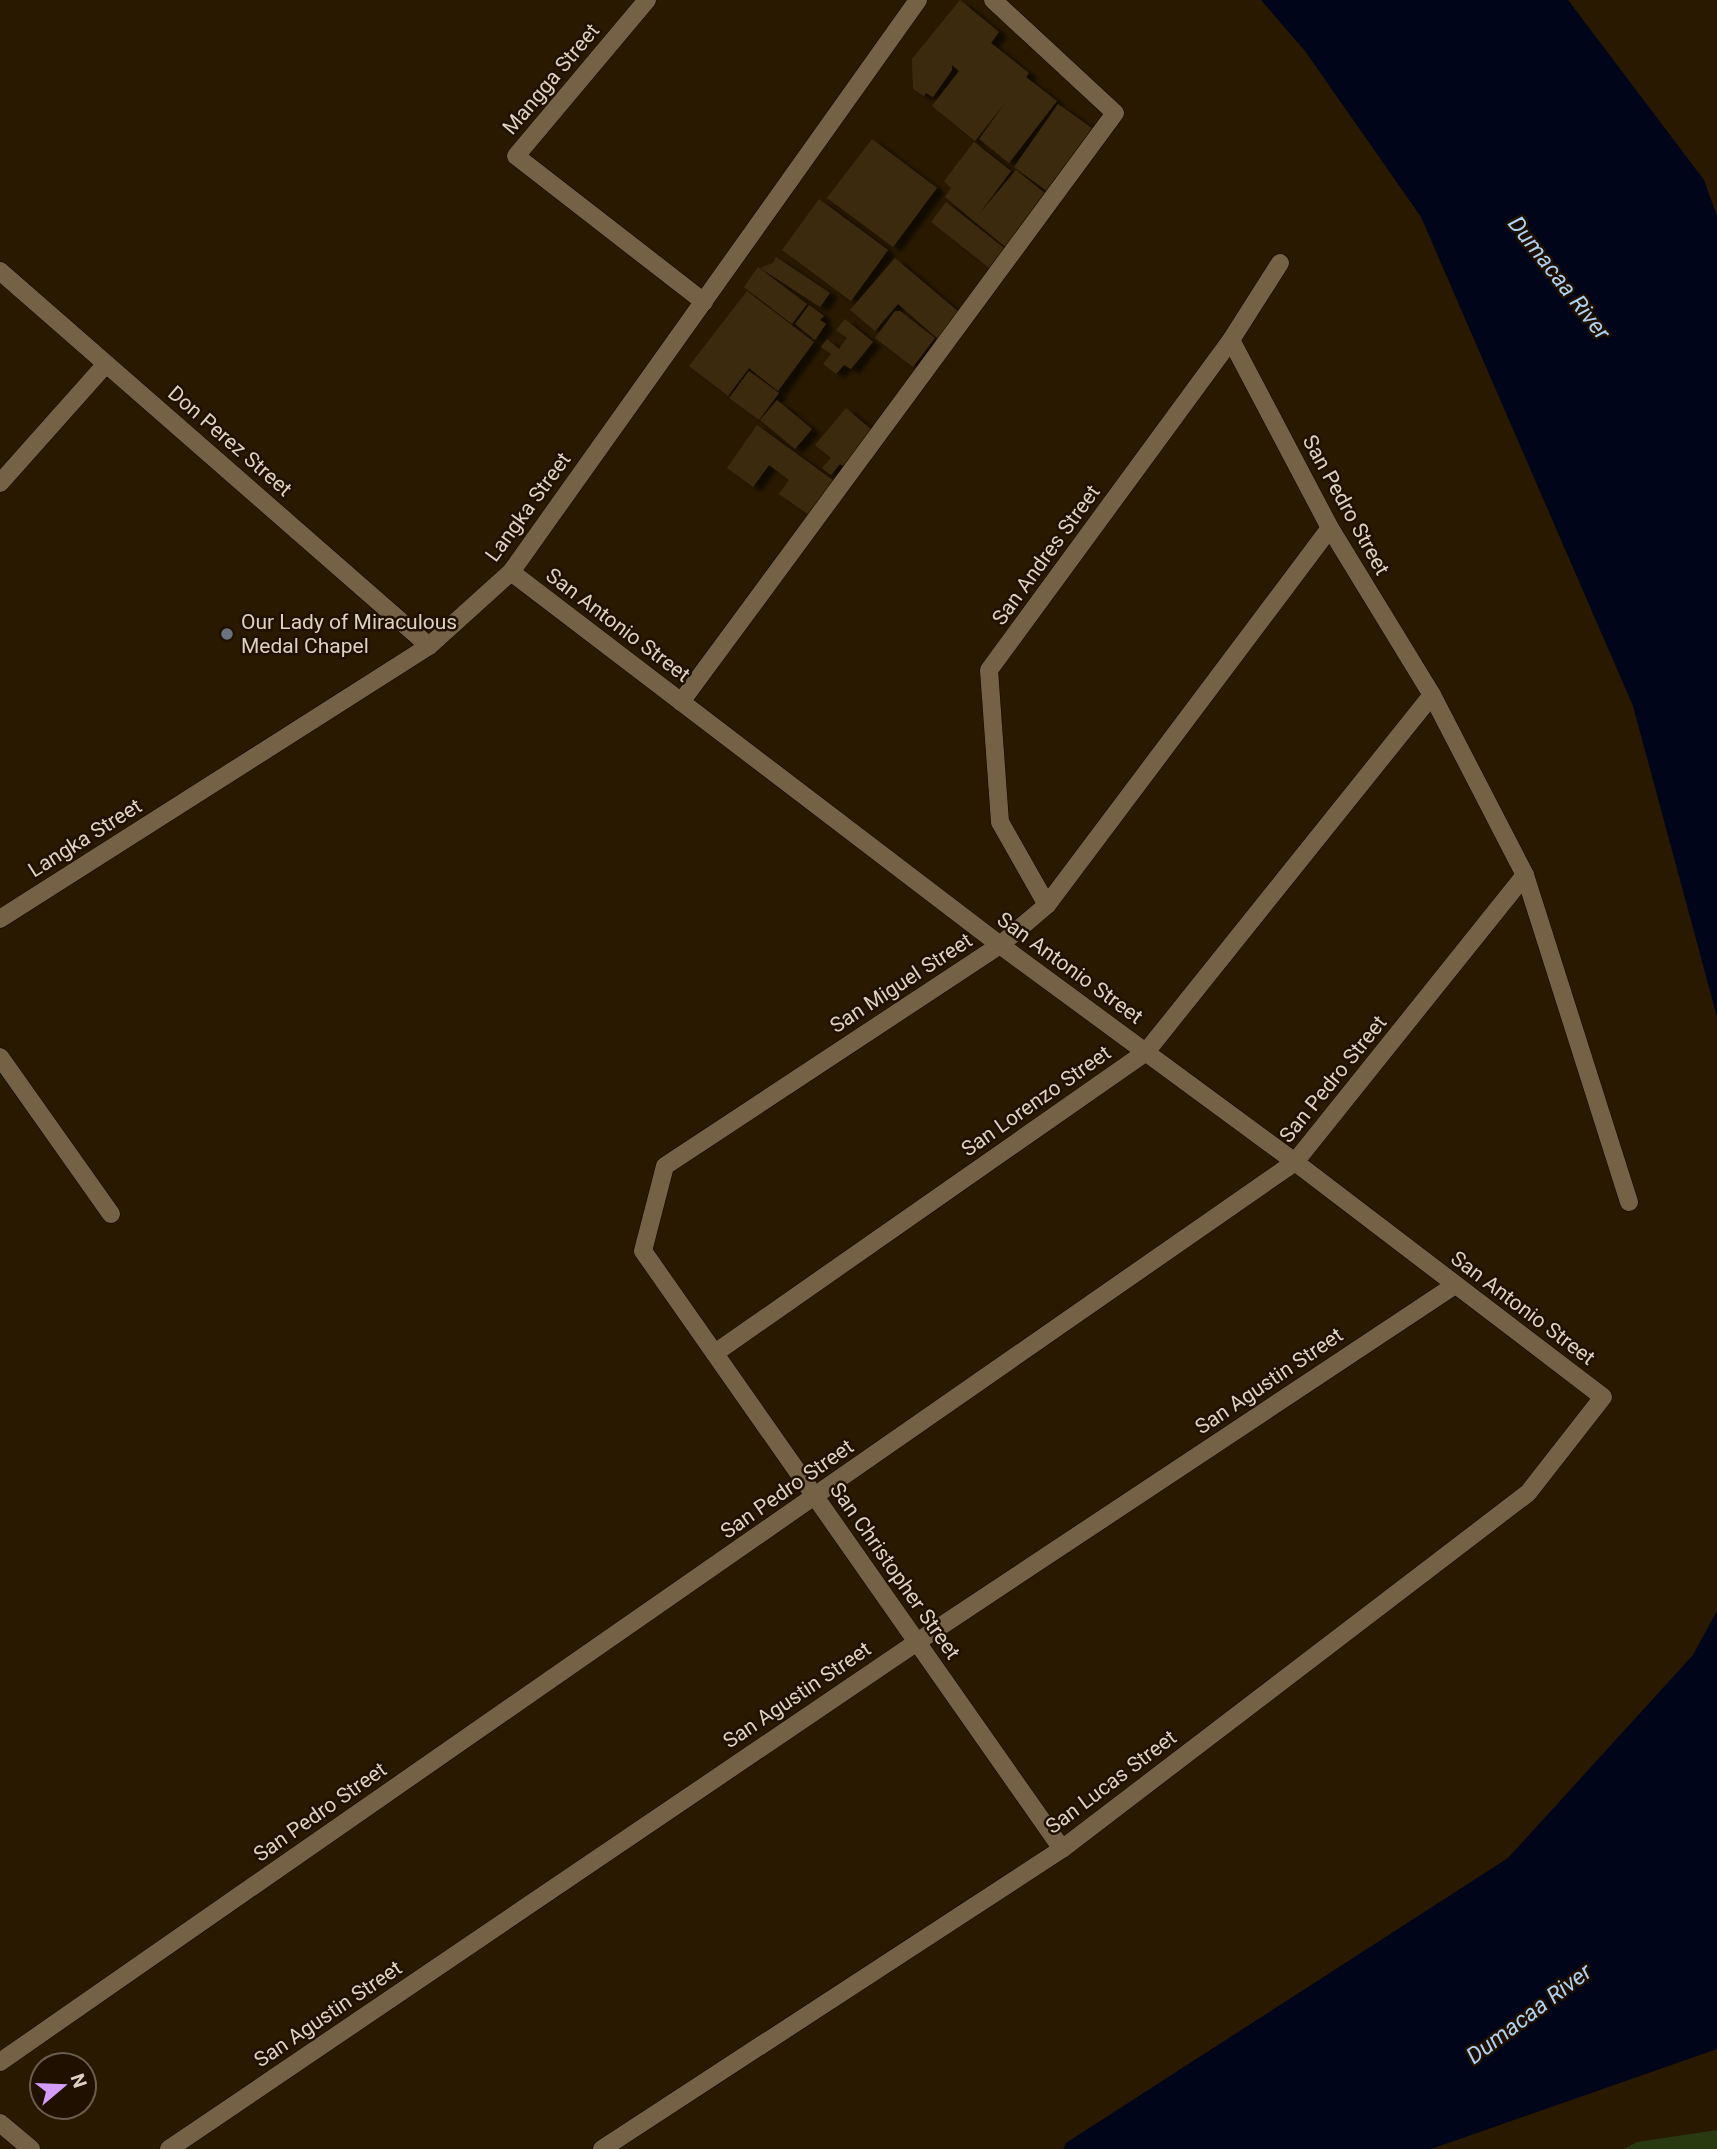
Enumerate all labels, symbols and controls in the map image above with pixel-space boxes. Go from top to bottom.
street label: Mangga Street [498,19,604,139]
water label: Dumacaa River [1502,211,1617,346]
street label: Don Perez Street [163,381,297,501]
street label: San Pedro Street [1298,431,1394,579]
street label: Langka Street [480,448,576,566]
street label: San Andres Street [987,480,1105,630]
street label: San Antonio Street [541,563,695,687]
place label: Our Lady of Miraculous Medal Chapel [241,610,457,658]
marker: Our Lady of Miraculous Medal Chapel [219,626,235,642]
street label: Langka Street [24,794,146,882]
street label: San Antonio Street [993,907,1148,1029]
street label: San Miguel Street [826,928,977,1038]
street label: San Pedro Street [1274,1011,1392,1147]
street label: San Lorenzo Street [957,1040,1115,1161]
street label: San Antonio Street [1446,1246,1600,1370]
street label: San Agustin Street [1191,1323,1347,1439]
street label: San Pedro Street [716,1434,858,1544]
street label: San Christopher Street [825,1478,965,1664]
street label: San Agustin Street [719,1637,875,1753]
street label: San Lucas Street [1041,1725,1181,1839]
street label: San Pedro Street [249,1757,391,1867]
street label: San Agustin Street [250,1956,406,2072]
water label: Dumacaa River [1461,1957,1598,2070]
north arrow [28,2051,98,2121]
text: N [66,2071,92,2091]

